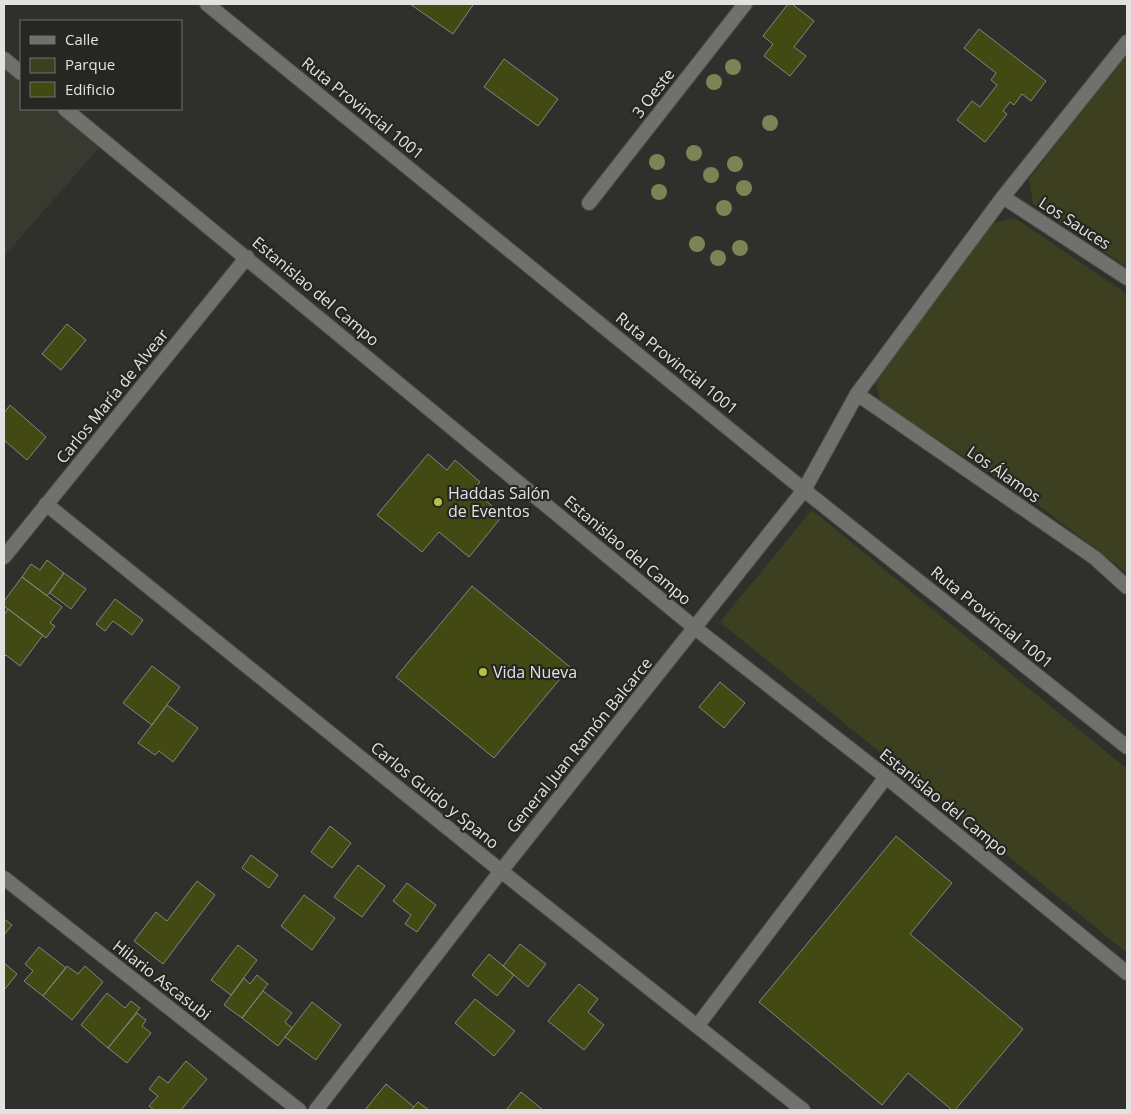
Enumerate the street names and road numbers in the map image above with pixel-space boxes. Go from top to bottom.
street label: Ruta Provincial 1001 [297,52,429,164]
street label: 3 Oeste [627,64,679,122]
street label: Los Sauces [1035,192,1115,254]
street label: Estanislao del Campo [248,231,384,351]
street label: Ruta Provincial 1001 [611,307,743,419]
street label: Carlos María de Alvear [51,324,173,468]
street label: Los Álamos [963,441,1045,507]
street label: Estanislao del Campo [560,490,696,610]
street label: Ruta Provincial 1001 [926,561,1058,673]
street label: General Juan Ramón Balcarce [501,653,657,837]
street label: Carlos Guido y Spano [366,736,504,854]
street label: Estanislao del Campo [875,743,1013,861]
street label: Hilario Ascasubi [108,935,216,1025]

